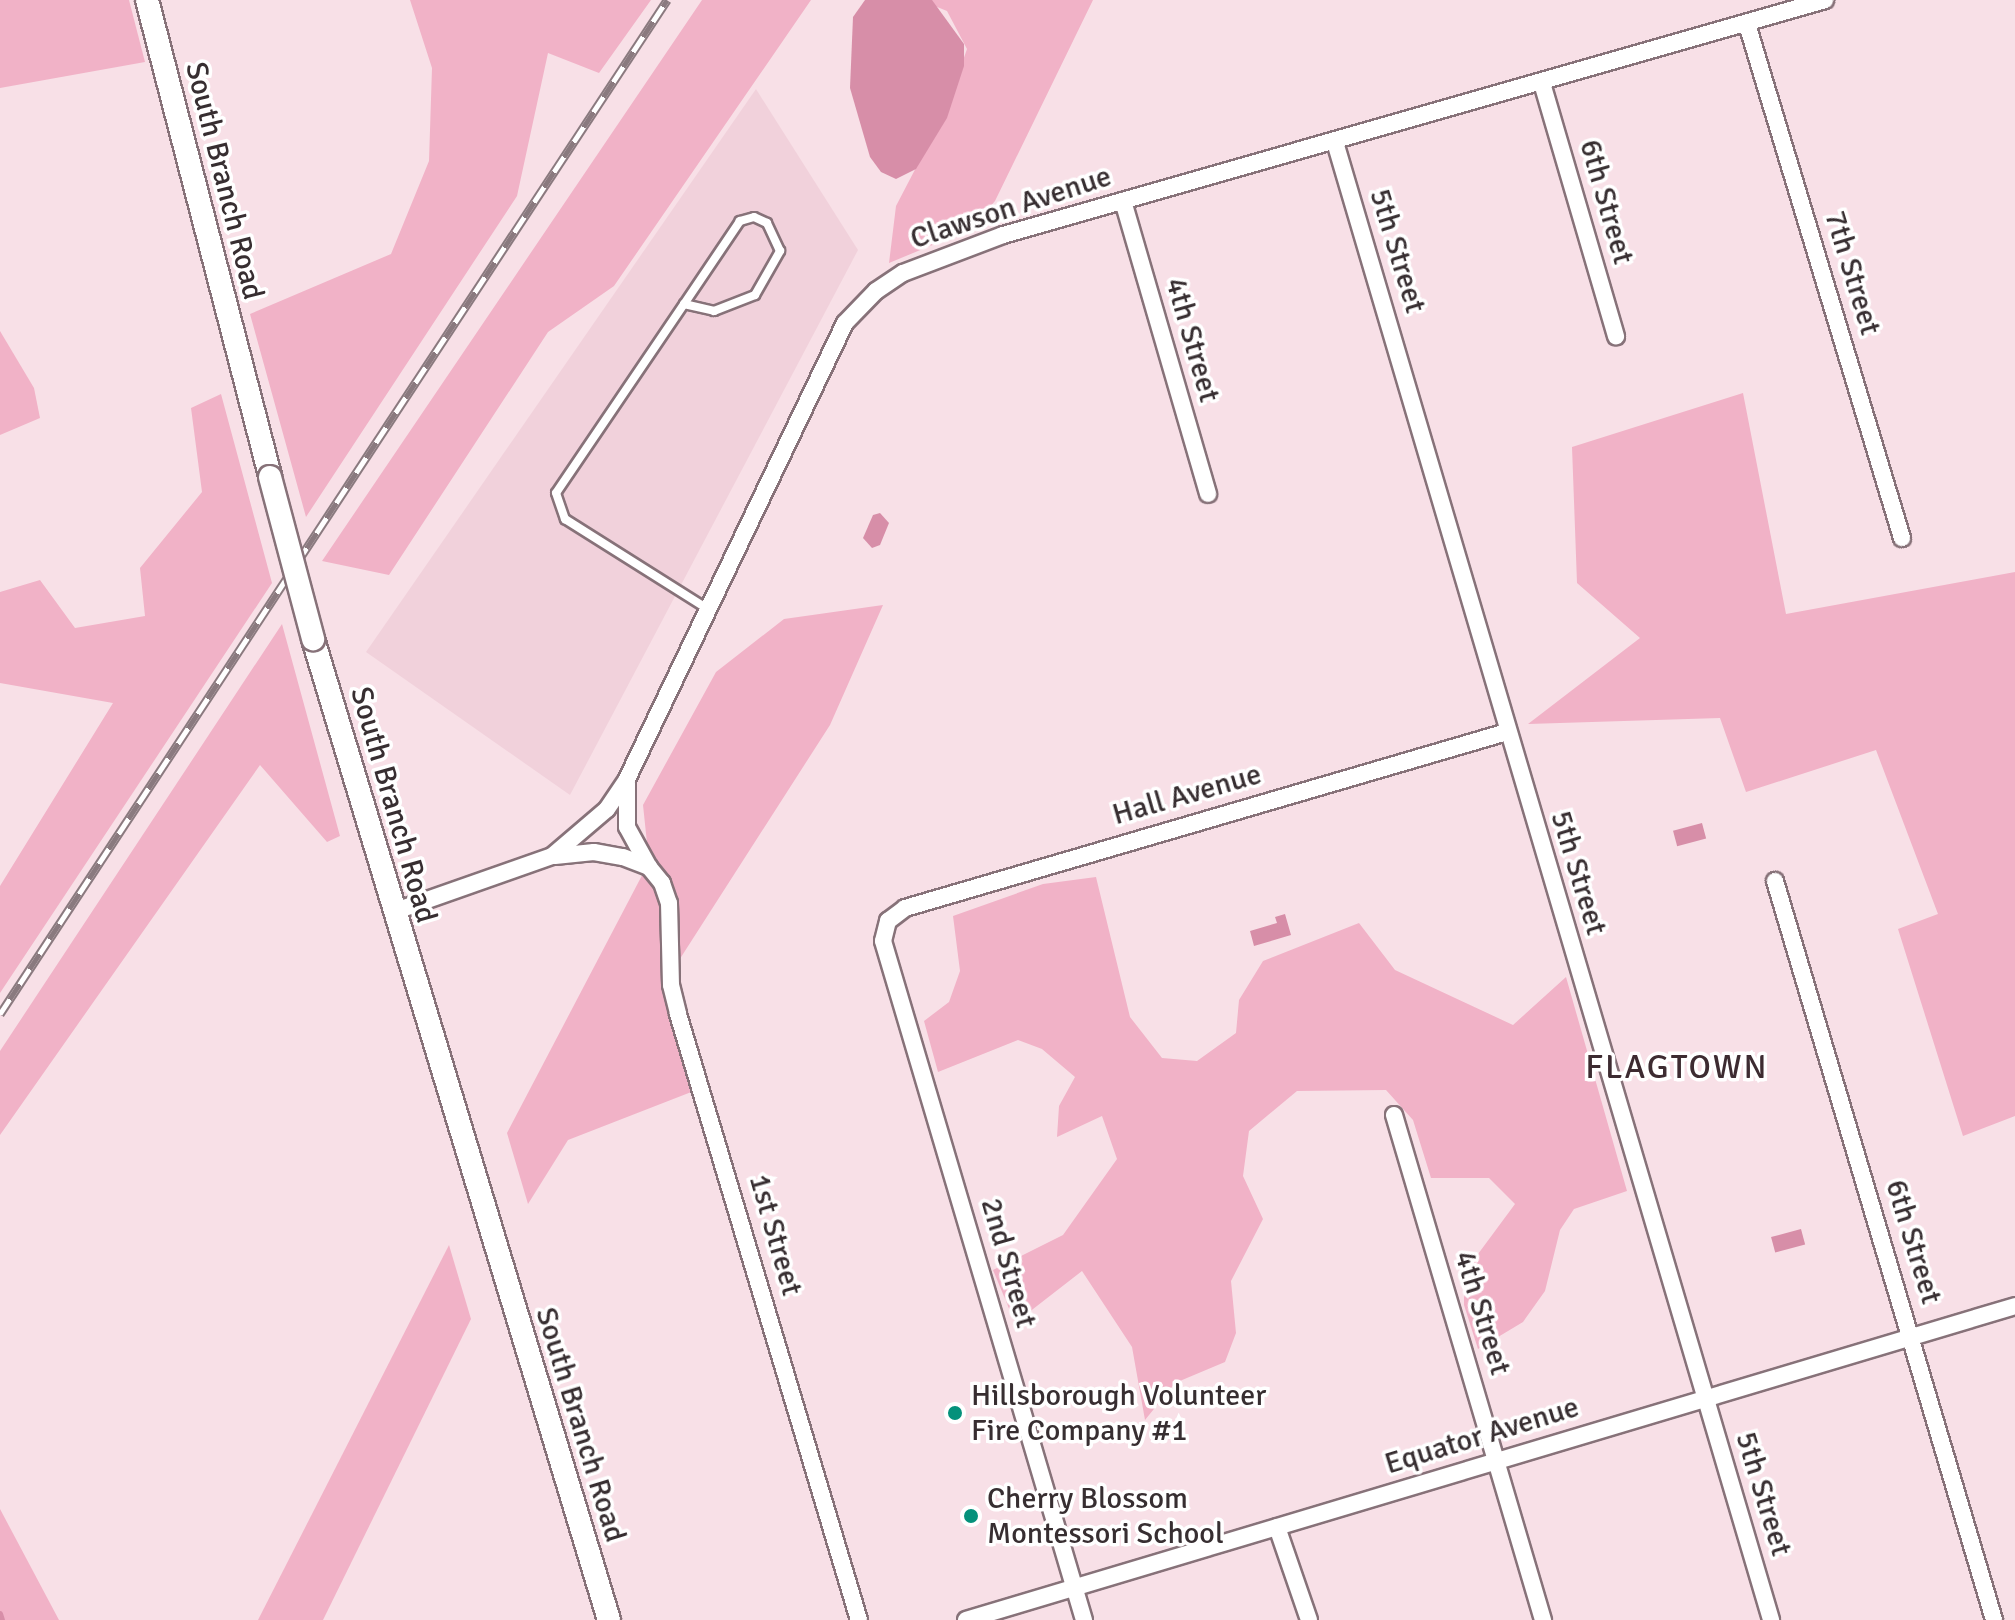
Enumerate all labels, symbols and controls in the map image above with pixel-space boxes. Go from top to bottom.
street label: South Branch Road [177,59,271,303]
street label: 6th Street [1571,136,1641,268]
street label: Clawson Avenue [906,159,1116,257]
street label: 5th Street [1361,185,1433,317]
street label: 7th Street [1816,207,1888,339]
street label: 4th Street [1157,274,1227,406]
street label: South Branch Road [342,683,444,927]
street label: Hall Avenue [1108,757,1266,833]
street label: 5th Street [1542,807,1614,939]
district label: FLAGTOWN [1585,1048,1769,1088]
street label: 1st Street [741,1170,809,1300]
street label: 6th Street [1877,1176,1949,1308]
street label: 2nd Street [972,1194,1044,1332]
street label: 4th Street [1446,1247,1518,1379]
street label: South Branch Road [527,1303,633,1547]
place label: Hillsborough Volunteer Fire Company #1 [971,1378,1266,1448]
street label: Equator Avenue [1381,1389,1583,1483]
marker: Hillsborough Volunteer Fire Company #1 [946,1404,964,1422]
street label: 5th Street [1727,1428,1799,1560]
place label: Cherry Blossom Montessori School [987,1481,1224,1552]
marker: Cherry Blossom Montessori School [962,1507,980,1525]

